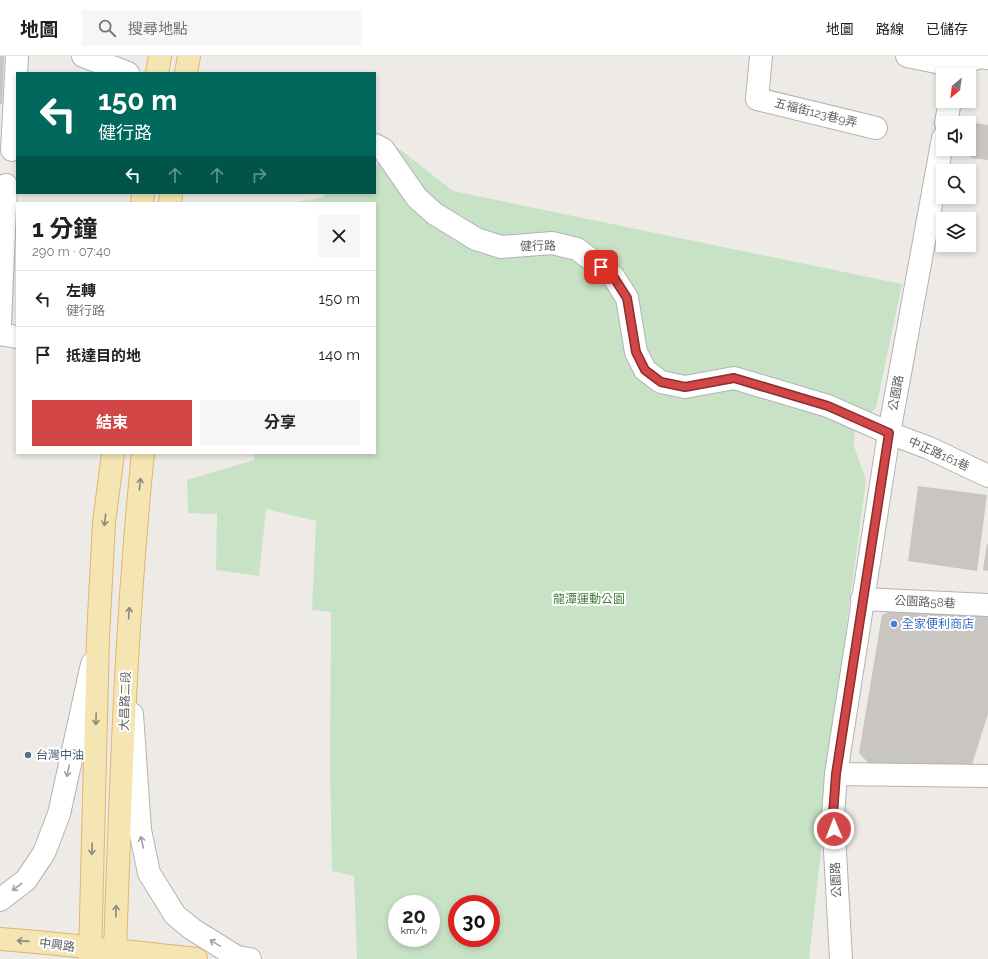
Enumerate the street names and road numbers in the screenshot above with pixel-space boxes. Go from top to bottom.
street label: 五福街123巷9弄 [773,96,859,130]
street label: 健行路 [520,239,556,253]
street label: 公園路 [886,374,906,412]
street label: 中正路161巷 [906,434,972,474]
street label: 公園路58巷 [894,593,956,611]
street label: 大昌路二段 [117,671,133,731]
street label: 公園路 [828,862,844,898]
street label: 中興路 [38,936,76,954]

